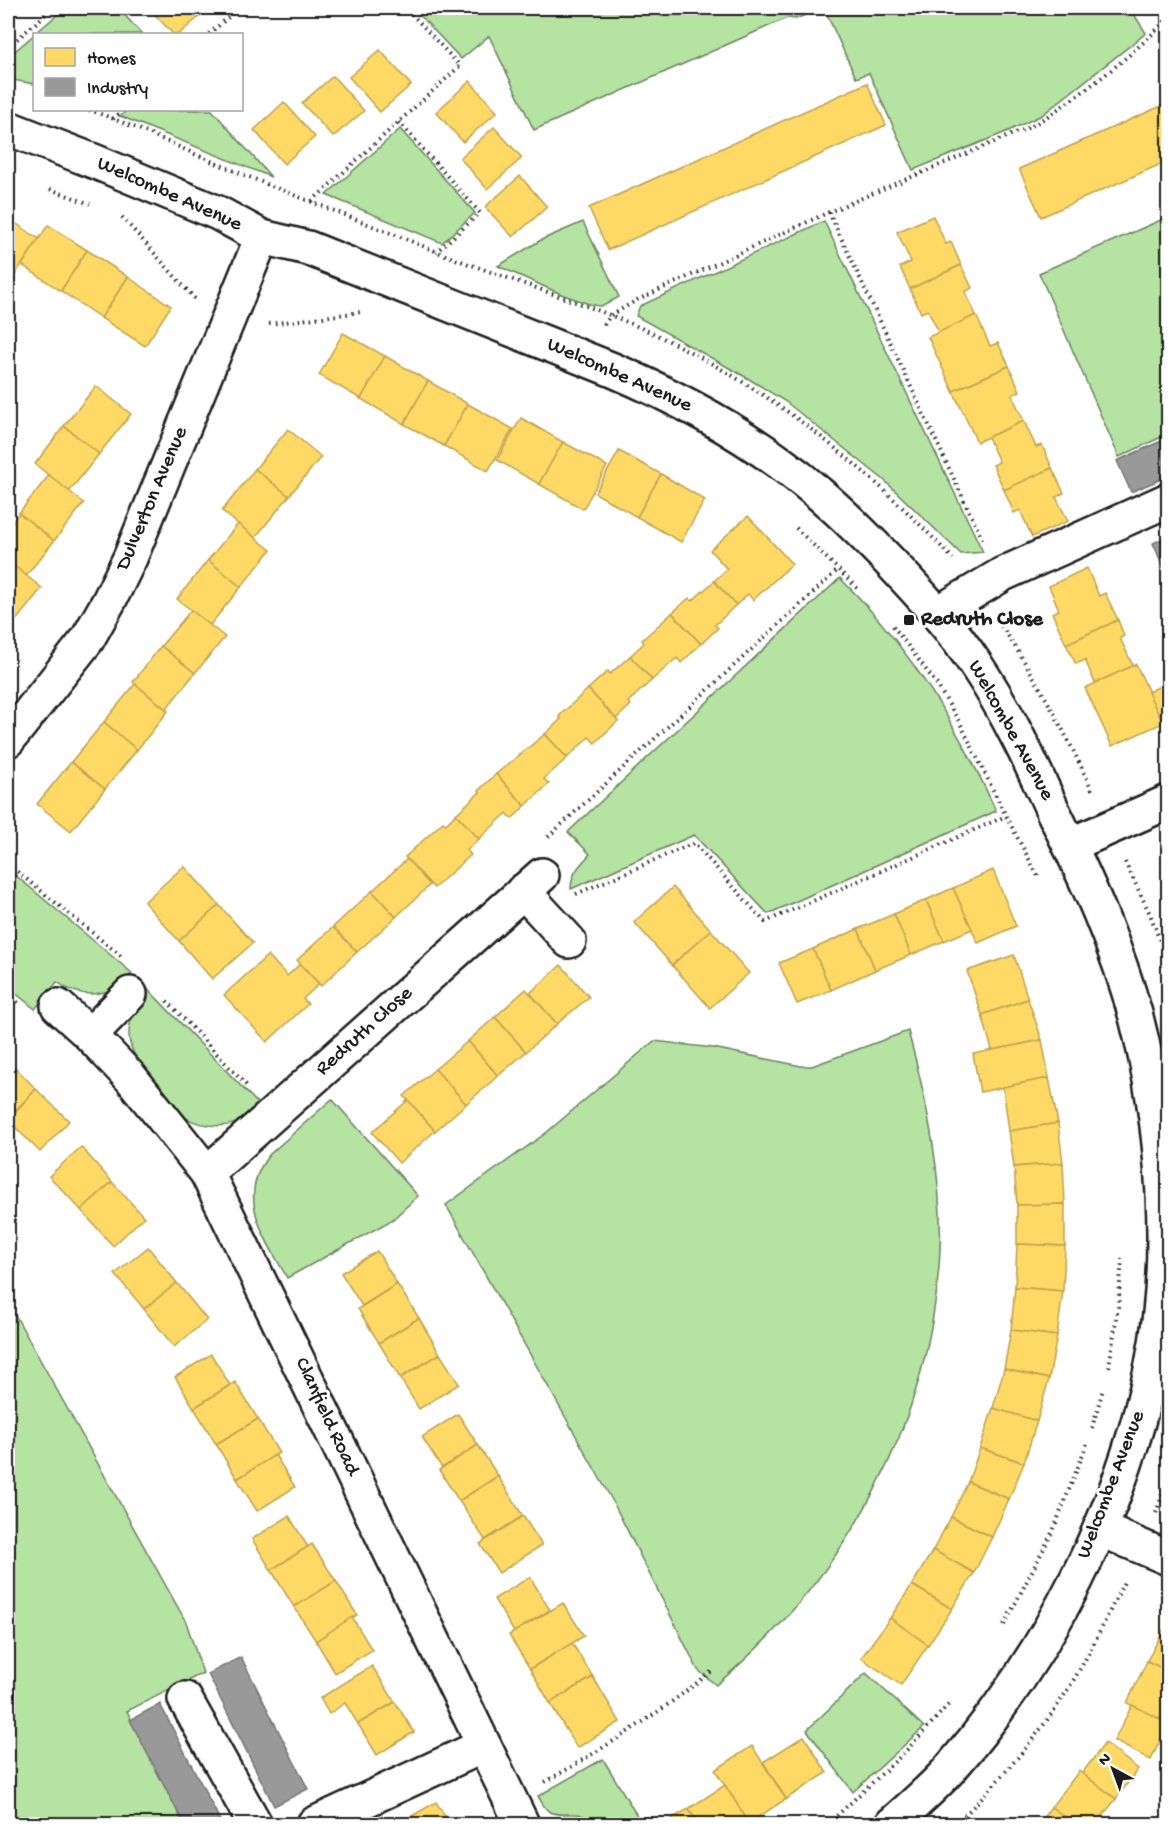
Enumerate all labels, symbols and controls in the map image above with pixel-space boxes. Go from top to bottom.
legend [33,33,243,111]
text: Homes [87,49,137,70]
text: Industry [87,79,148,100]
street label: Welcombe Avenue [93,152,247,239]
street label: Welcombe Avenue [543,333,697,420]
street label: Dulverton Avenue [111,423,195,576]
place label: Redruth Close [920,608,1044,633]
marker: Redruth Close [902,613,916,627]
street label: Welcombe Avenue [961,657,1059,806]
street label: Redruth Close [311,981,419,1082]
street label: Clanfield Road [288,1354,365,1481]
street label: Welcombe Avenue [1072,1406,1152,1562]
north arrow [1083,1739,1143,1799]
text: N [1095,1749,1116,1771]

